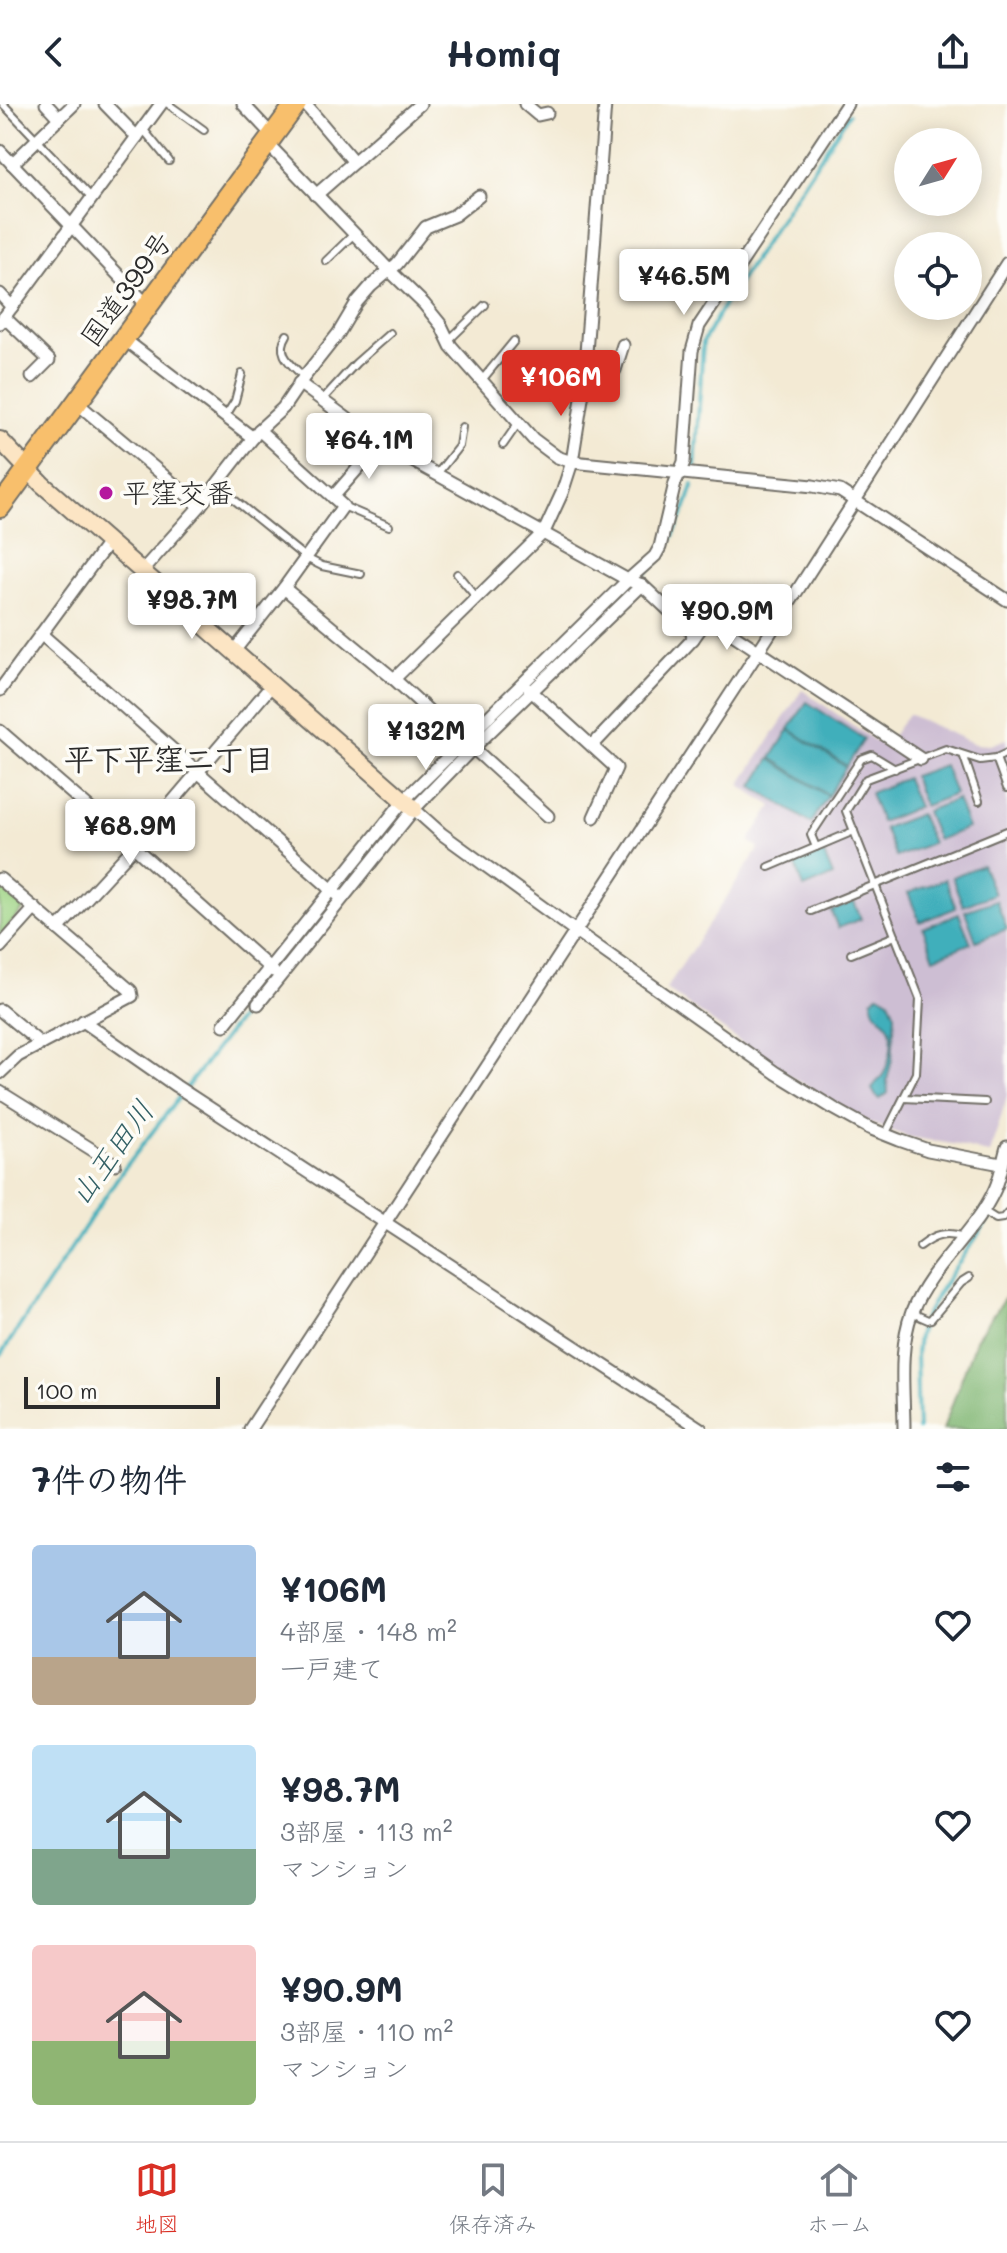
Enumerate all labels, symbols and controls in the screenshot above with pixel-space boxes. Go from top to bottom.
text: Homiq [446,29,561,76]
icon: back [32,30,76,74]
icon: share [931,30,975,74]
north arrow [894,128,982,216]
map controls [894,128,982,320]
street label: 国道399号 [71,224,179,353]
button: locate [894,232,982,320]
pin: ¥46.5M [619,249,749,317]
text: ¥46.5M [637,258,731,292]
pin: ¥106M [505,350,617,418]
text: ¥106M [520,359,602,393]
pin: ¥64.1M [304,413,434,481]
text: ¥64.1M [324,422,414,456]
place label: 平窪交番 [122,474,234,510]
marker: 平窪交番 [97,484,115,502]
pin: ¥98.7M [127,573,257,641]
text: ¥98.7M [146,582,238,616]
pin: ¥90.9M [662,584,792,652]
text: ¥90.9M [680,593,774,627]
pin: ¥132M [370,704,482,772]
text: ¥132M [386,713,466,747]
district label: 平下平窪二丁目 [64,738,274,778]
pin: ¥68.9M [65,799,195,867]
text: ¥68.9M [83,808,177,842]
water label: 山王田川 [59,1092,162,1212]
scale bar [24,1373,220,1409]
text: 100 m [36,1376,98,1405]
icon: filters [931,1455,975,1499]
text: 7件の物件 [32,1456,187,1501]
text: ¥106M [280,1566,387,1611]
icon: home [96,1577,192,1673]
icon: heart [931,1603,975,1647]
text: 4部屋 · 148 m² [280,1614,457,1648]
text: 一戸建て [280,1651,384,1685]
text: ¥98.7M [280,1766,401,1811]
icon: home [96,1777,192,1873]
icon: heart [931,1803,975,1847]
text: 3部屋 · 113 m² [280,1814,453,1848]
text: マンション [280,1851,409,1885]
text: ¥90.9M [280,1966,403,2011]
icon: home [96,1977,192,2073]
icon: heart [931,2003,975,2047]
text: 3部屋 · 110 m² [280,2014,453,2048]
text: マンション [280,2051,409,2085]
tab: 地図 [135,2158,179,2238]
tab: 保存済み [449,2158,537,2238]
tab: ホーム [807,2158,872,2238]

